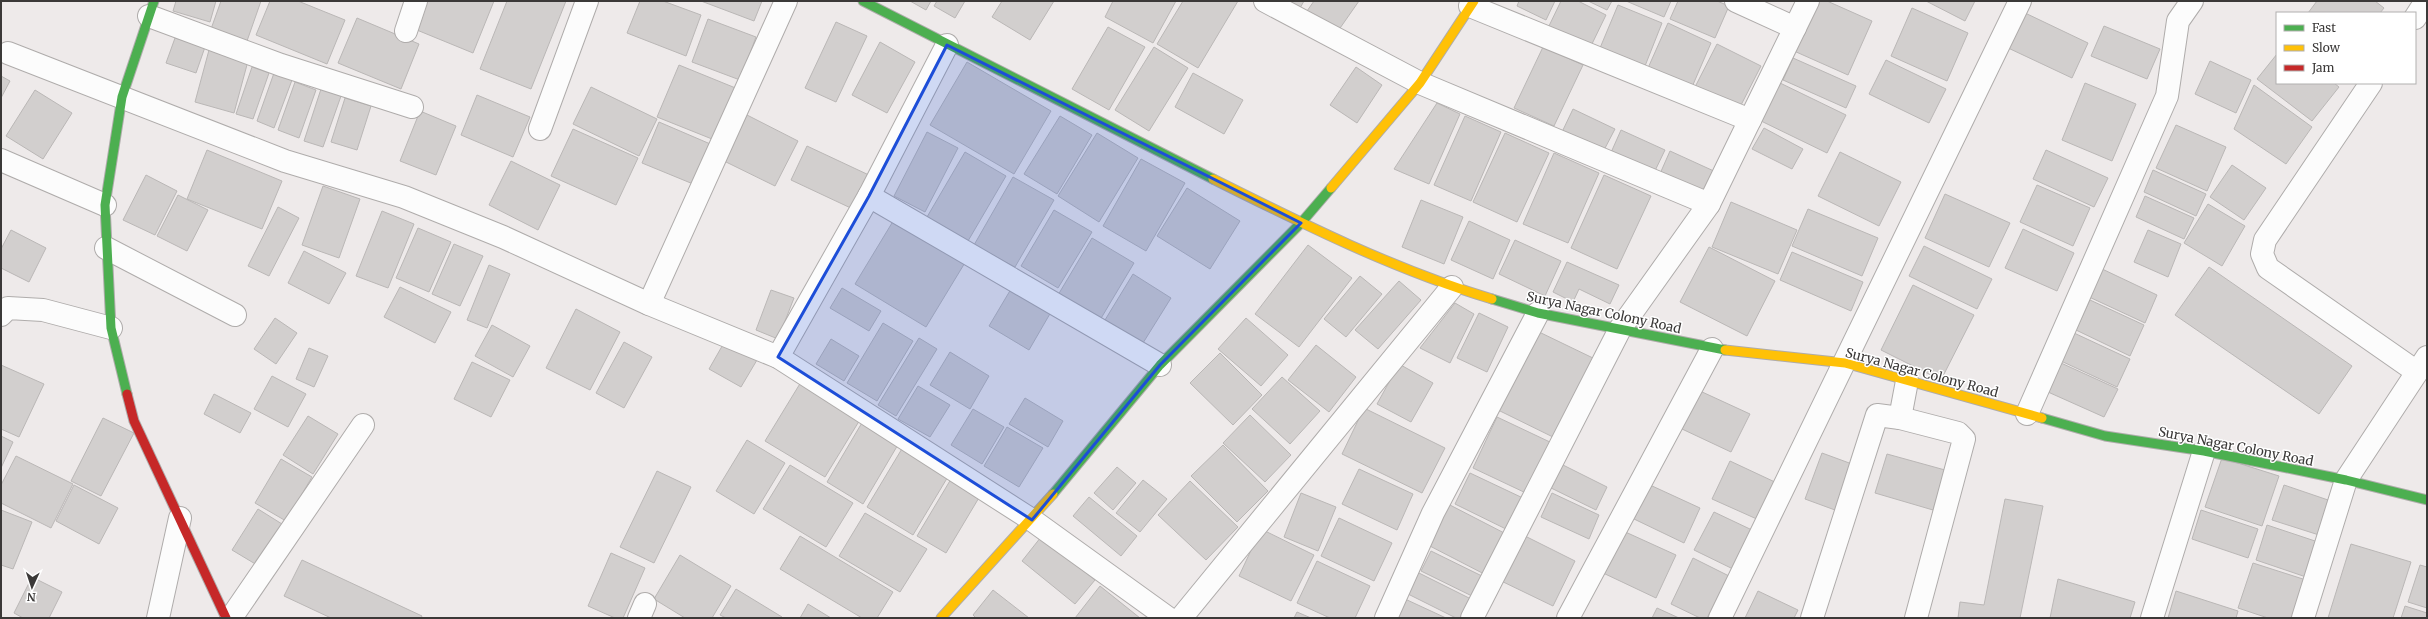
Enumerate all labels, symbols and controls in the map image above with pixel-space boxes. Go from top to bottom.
legend [2276,12,2416,84]
text: Fast [2312,20,2336,35]
text: Slow [2312,40,2341,55]
text: Jam [2311,60,2335,75]
street label: Surya Nagar Colony Road [1525,288,1683,337]
street label: Surya Nagar Colony Road [1844,344,2000,401]
street label: Surya Nagar Colony Road [2157,423,2315,470]
north arrow [12,567,52,607]
text: N [26,590,36,604]

